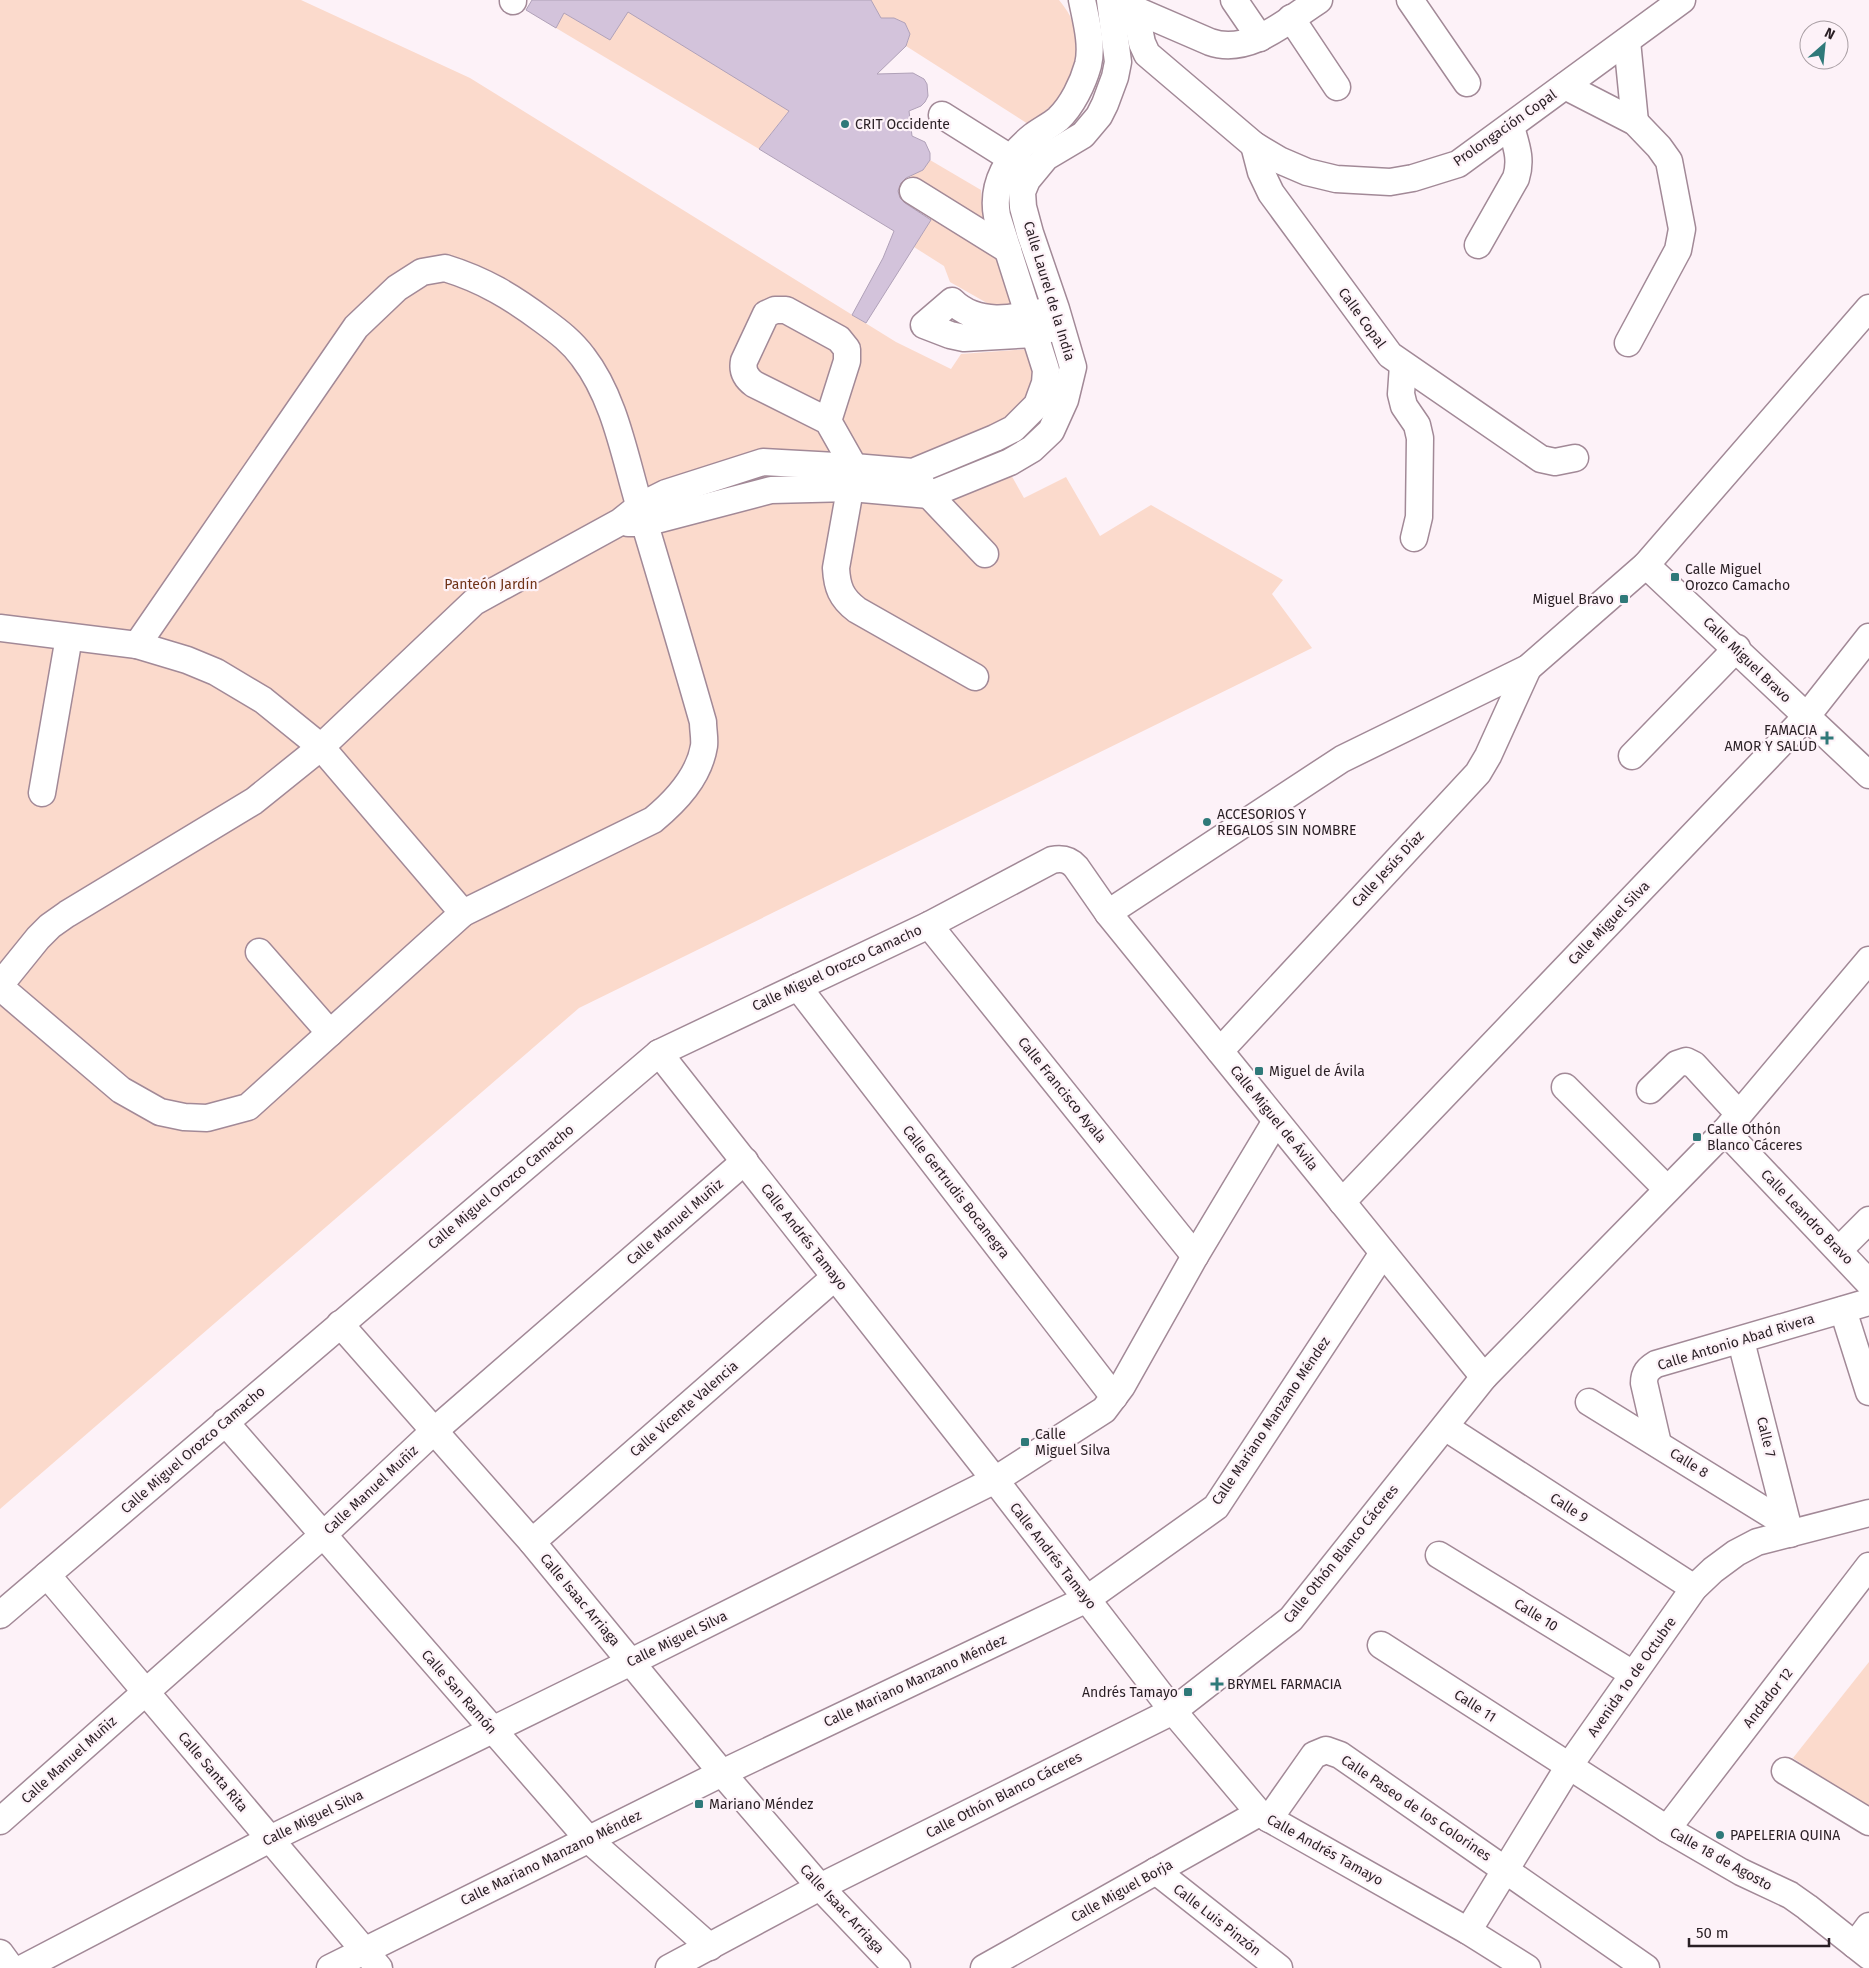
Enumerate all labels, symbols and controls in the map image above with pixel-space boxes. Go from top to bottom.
north arrow [1799,20,1849,70]
text: N [1822,24,1838,44]
street label: Prolongación Copal [1450,86,1560,170]
place label: CRIT Occidente [855,116,950,133]
marker: CRIT Occidente [839,118,851,130]
street label: Calle Laurel de la India [1020,219,1078,363]
street label: Calle Copal [1335,285,1389,351]
place label: Calle Miguel Orozco Camacho [1685,561,1790,594]
marker: Calle Miguel Orozco Camacho [1669,571,1681,583]
park label: Panteón Jardín [444,576,538,593]
place label: Miguel Bravo [1533,591,1614,608]
marker: Miguel Bravo [1618,593,1630,605]
street label: Calle Miguel Bravo [1699,614,1795,706]
place label: FAMACIA AMOR Y SALUD [1724,722,1817,755]
marker: FAMACIA AMOR Y SALUD [1821,732,1833,744]
place label: ACCESORIOS Y REGALOS SIN NOMBRE [1217,806,1357,839]
marker: ACCESORIOS Y REGALOS SIN NOMBRE [1201,816,1213,828]
street label: Calle Jesús Díaz [1348,827,1428,911]
street label: Calle Miguel Silva [1565,878,1653,968]
street label: Calle Miguel Orozco Camacho [749,921,925,1015]
street label: Calle Francisco Ayala [1014,1034,1110,1146]
street label: Calle Miguel de Ávila [1226,1061,1322,1174]
place label: Miguel de Ávila [1269,1062,1365,1080]
marker: Miguel de Ávila [1253,1065,1265,1077]
street label: Calle Miguel Orozco Camacho [425,1121,577,1253]
place label: Calle Othón Blanco Cáceres [1707,1121,1803,1154]
street label: Calle Gertrudis Bocanegra [899,1122,1013,1262]
marker: Calle Othón Blanco Cáceres [1691,1131,1703,1143]
street label: Calle Leandro Bravo [1757,1166,1857,1268]
street label: Calle Manuel Muñiz [623,1175,727,1269]
street label: Calle Andrés Tamayo [757,1180,851,1294]
street label: Calle Antonio Abad Rivera [1655,1310,1817,1374]
street label: Calle Mariano Manzano Méndez [1208,1334,1334,1508]
street label: Calle Vicente Valencia [626,1357,742,1461]
street label: Calle Miguel Orozco Camacho [118,1383,268,1517]
street label: Calle 7 [1753,1415,1779,1459]
place label: Calle Miguel Silva [1035,1426,1110,1459]
marker: Calle Miguel Silva [1019,1436,1031,1448]
street label: Calle Manuel Muñiz [320,1442,422,1538]
street label: Calle 8 [1667,1445,1712,1482]
street label: Calle Othón Blanco Cáceres [1280,1481,1402,1627]
street label: Calle 9 [1547,1489,1591,1527]
street label: Calle Andrés Tamayo [1006,1499,1100,1613]
street label: Calle Isaac Arriaga [536,1550,624,1650]
street label: Calle 10 [1511,1595,1561,1635]
street label: Calle Miguel Silva [624,1607,730,1671]
street label: Avenida 1o de Octubre [1584,1614,1680,1740]
street label: Calle Mariano Manzano Méndez [821,1631,1009,1731]
street label: Calle San Ramón [418,1646,500,1738]
street label: Andador 12 [1739,1665,1797,1731]
place label: BRYMEL FARMACIA [1227,1676,1342,1693]
marker: BRYMEL FARMACIA [1211,1678,1223,1690]
place label: Andrés Tamayo [1082,1684,1178,1701]
marker: Andrés Tamayo [1182,1686,1194,1698]
street label: Calle 11 [1451,1686,1499,1726]
street label: Calle Manuel Muñiz [18,1713,120,1807]
street label: Calle Santa Rita [175,1728,251,1816]
street label: Calle Othón Blanco Cáceres [923,1748,1085,1842]
street label: Calle Paseo de los Colorines [1338,1751,1495,1865]
street label: Calle Miguel Silva [260,1786,366,1850]
place label: Mariano Méndez [709,1796,813,1813]
marker: Mariano Méndez [693,1798,705,1810]
street label: Calle Mariano Manzano Méndez [458,1807,644,1909]
street label: Calle Andrés Tamayo [1264,1811,1386,1889]
street label: Calle 18 de Agosto [1667,1824,1775,1894]
place label: PAPELERIA QUINA [1730,1827,1840,1844]
marker: PAPELERIA QUINA [1714,1829,1726,1841]
street label: Calle Miguel Borja [1068,1856,1176,1926]
street label: Calle Isaac Arriaga [796,1861,888,1957]
street label: Calle Luis Pinzón [1170,1881,1264,1959]
scale bar [1689,1916,1829,1948]
text: 50 m [1696,1924,1729,1942]

